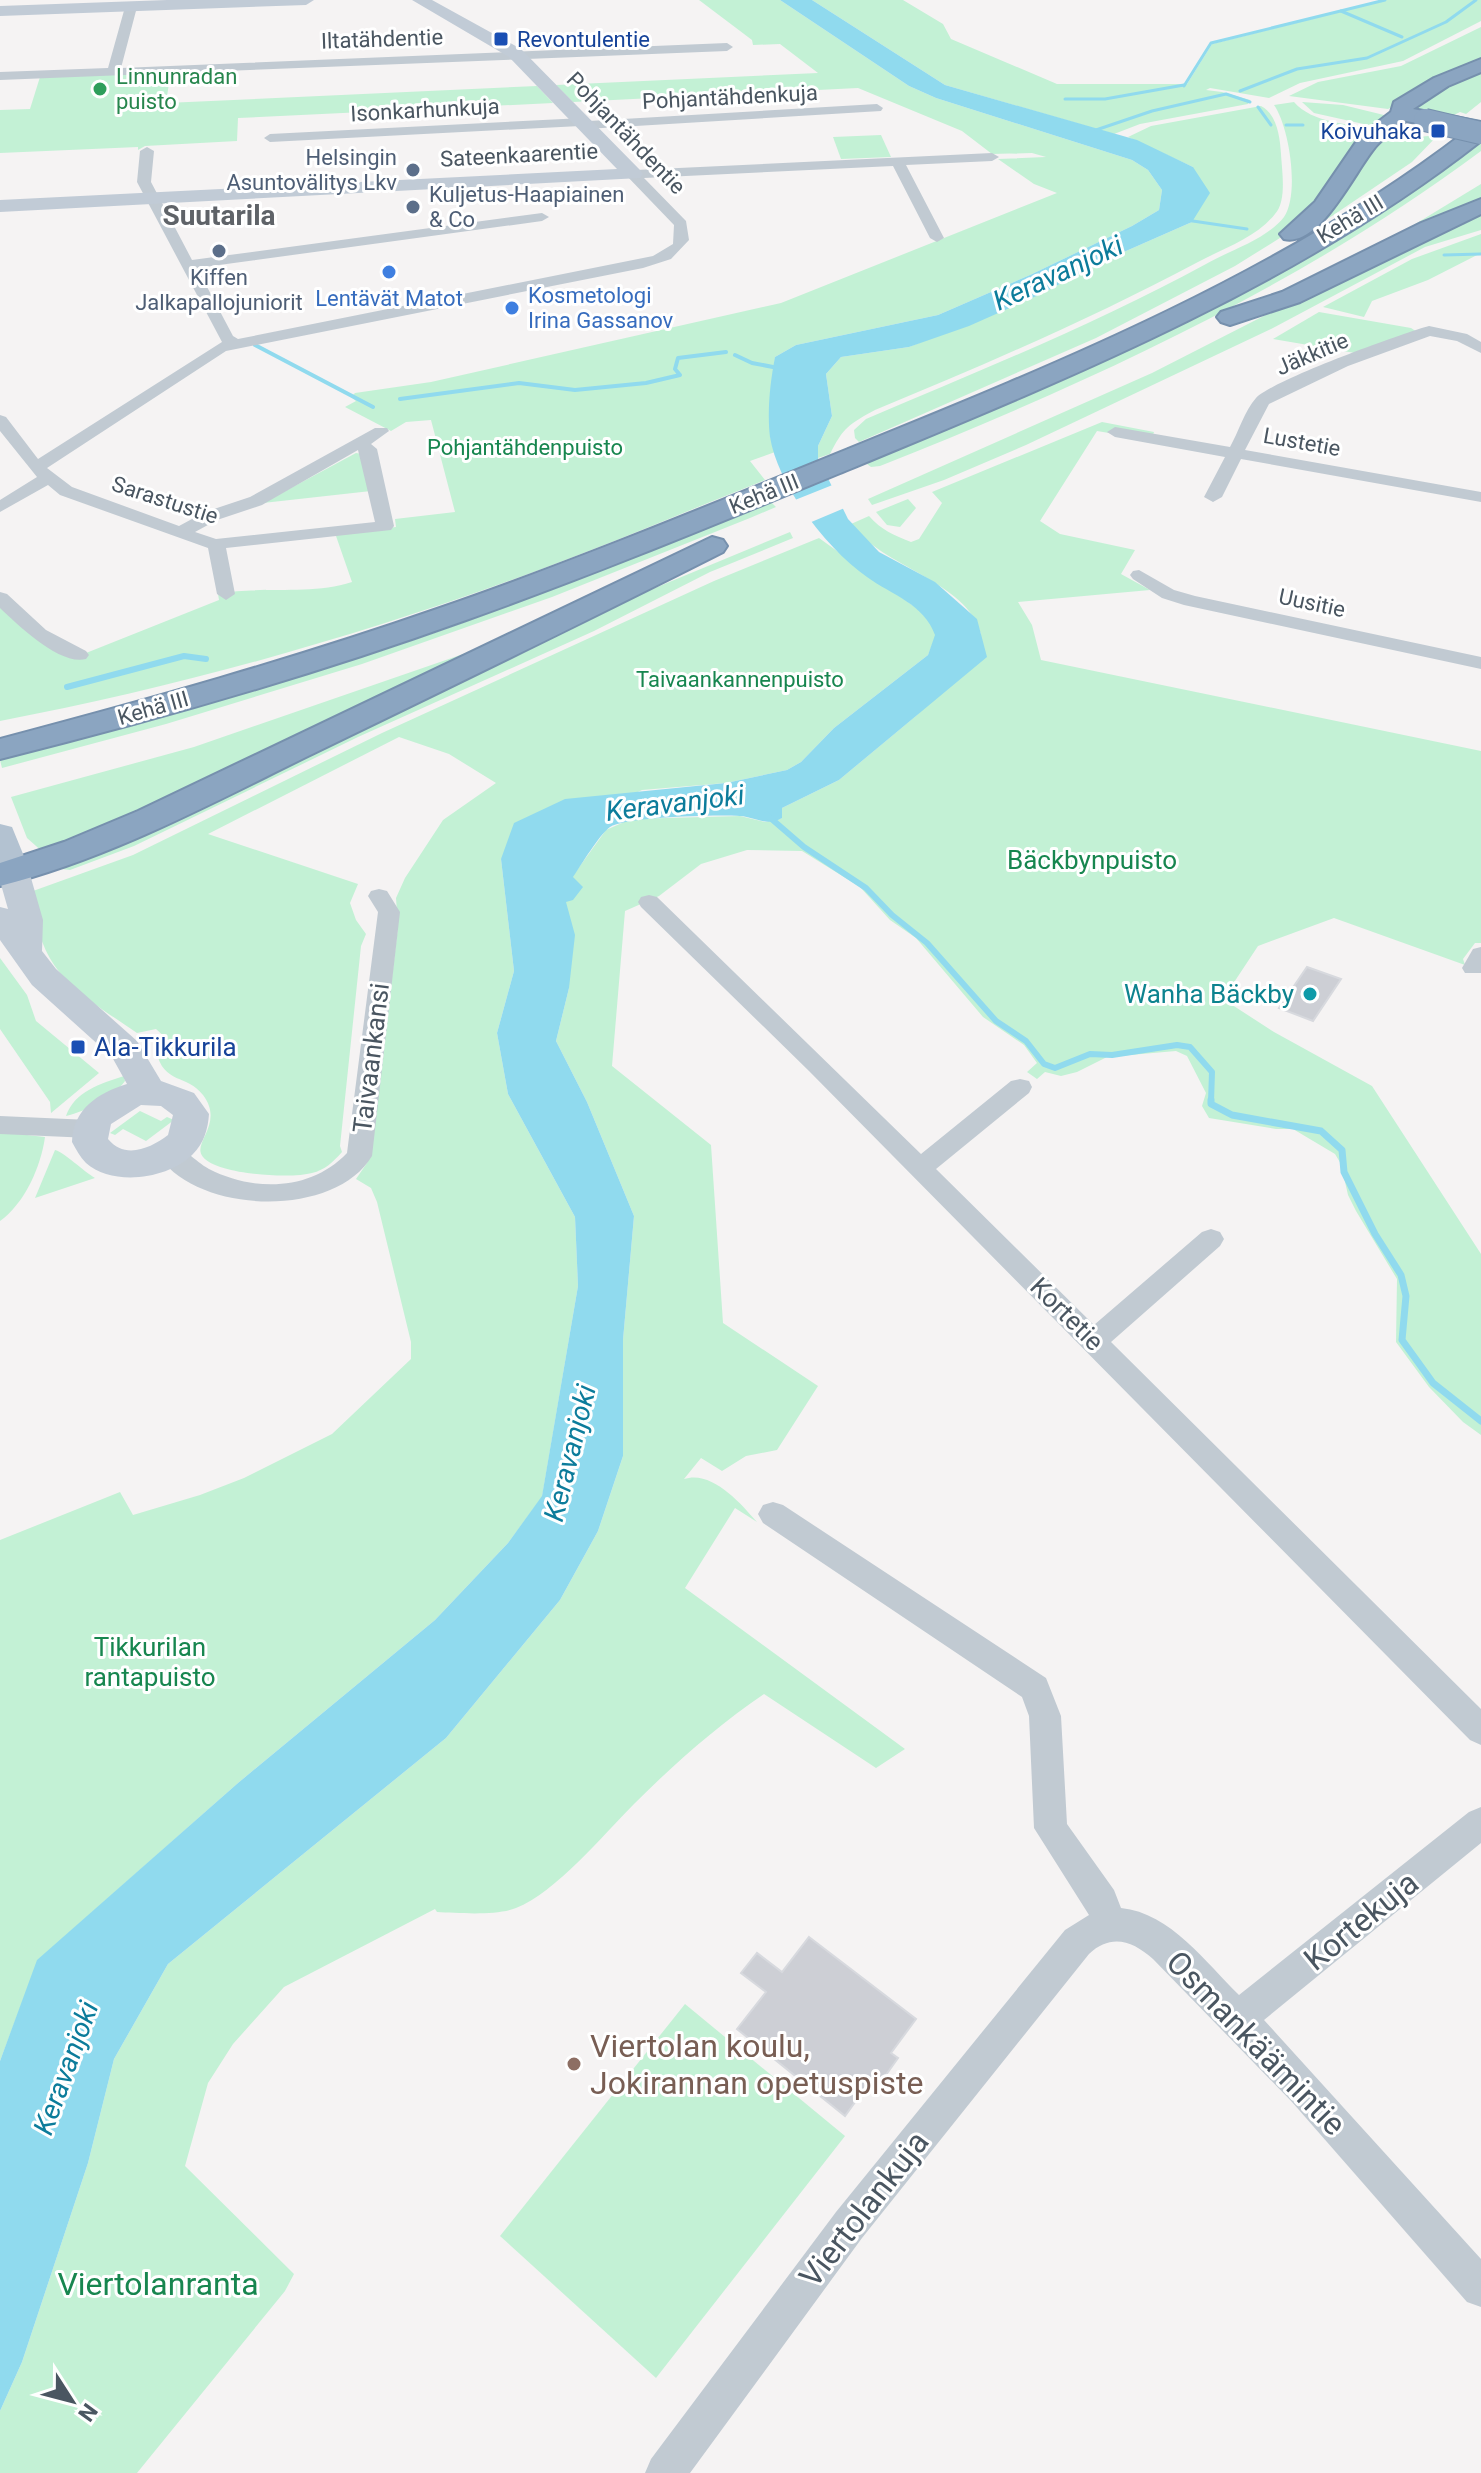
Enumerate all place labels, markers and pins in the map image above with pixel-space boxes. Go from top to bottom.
place label: Revontulentie [517,27,650,52]
marker: Revontulentie [492,30,510,48]
place label: Linnunradan puisto [116,64,237,114]
marker: Linnunradan puisto [91,80,109,98]
place label: Koivuhaka [1321,119,1422,144]
marker: Koivuhaka [1429,122,1447,140]
place label: Helsingin Asuntovälitys Lkv [226,145,397,195]
marker: Helsingin Asuntovälitys Lkv [404,161,422,179]
place label: Kuljetus-Haapiainen & Co [429,182,624,232]
marker: Kuljetus-Haapiainen & Co [404,198,422,216]
marker: Kiffen Jalkapallojuniorit [210,242,228,260]
marker: Lentävät Matot [380,263,398,281]
place label: Kiffen Jalkapallojuniorit [135,265,303,315]
place label: Kosmetologi Irina Gassanov [528,283,674,333]
place label: Lentävät Matot [315,286,463,311]
marker: Kosmetologi Irina Gassanov [503,299,521,317]
place label: Wanha Bäckby [1124,979,1294,1009]
marker: Wanha Bäckby [1301,985,1319,1003]
place label: Ala-Tikkurila [94,1032,237,1062]
marker: Ala-Tikkurila [69,1038,87,1056]
place label: Viertolan koulu, Jokirannan opetuspiste [590,2027,923,2102]
marker: Viertolan koulu, Jokirannan opetuspiste [565,2055,583,2073]

